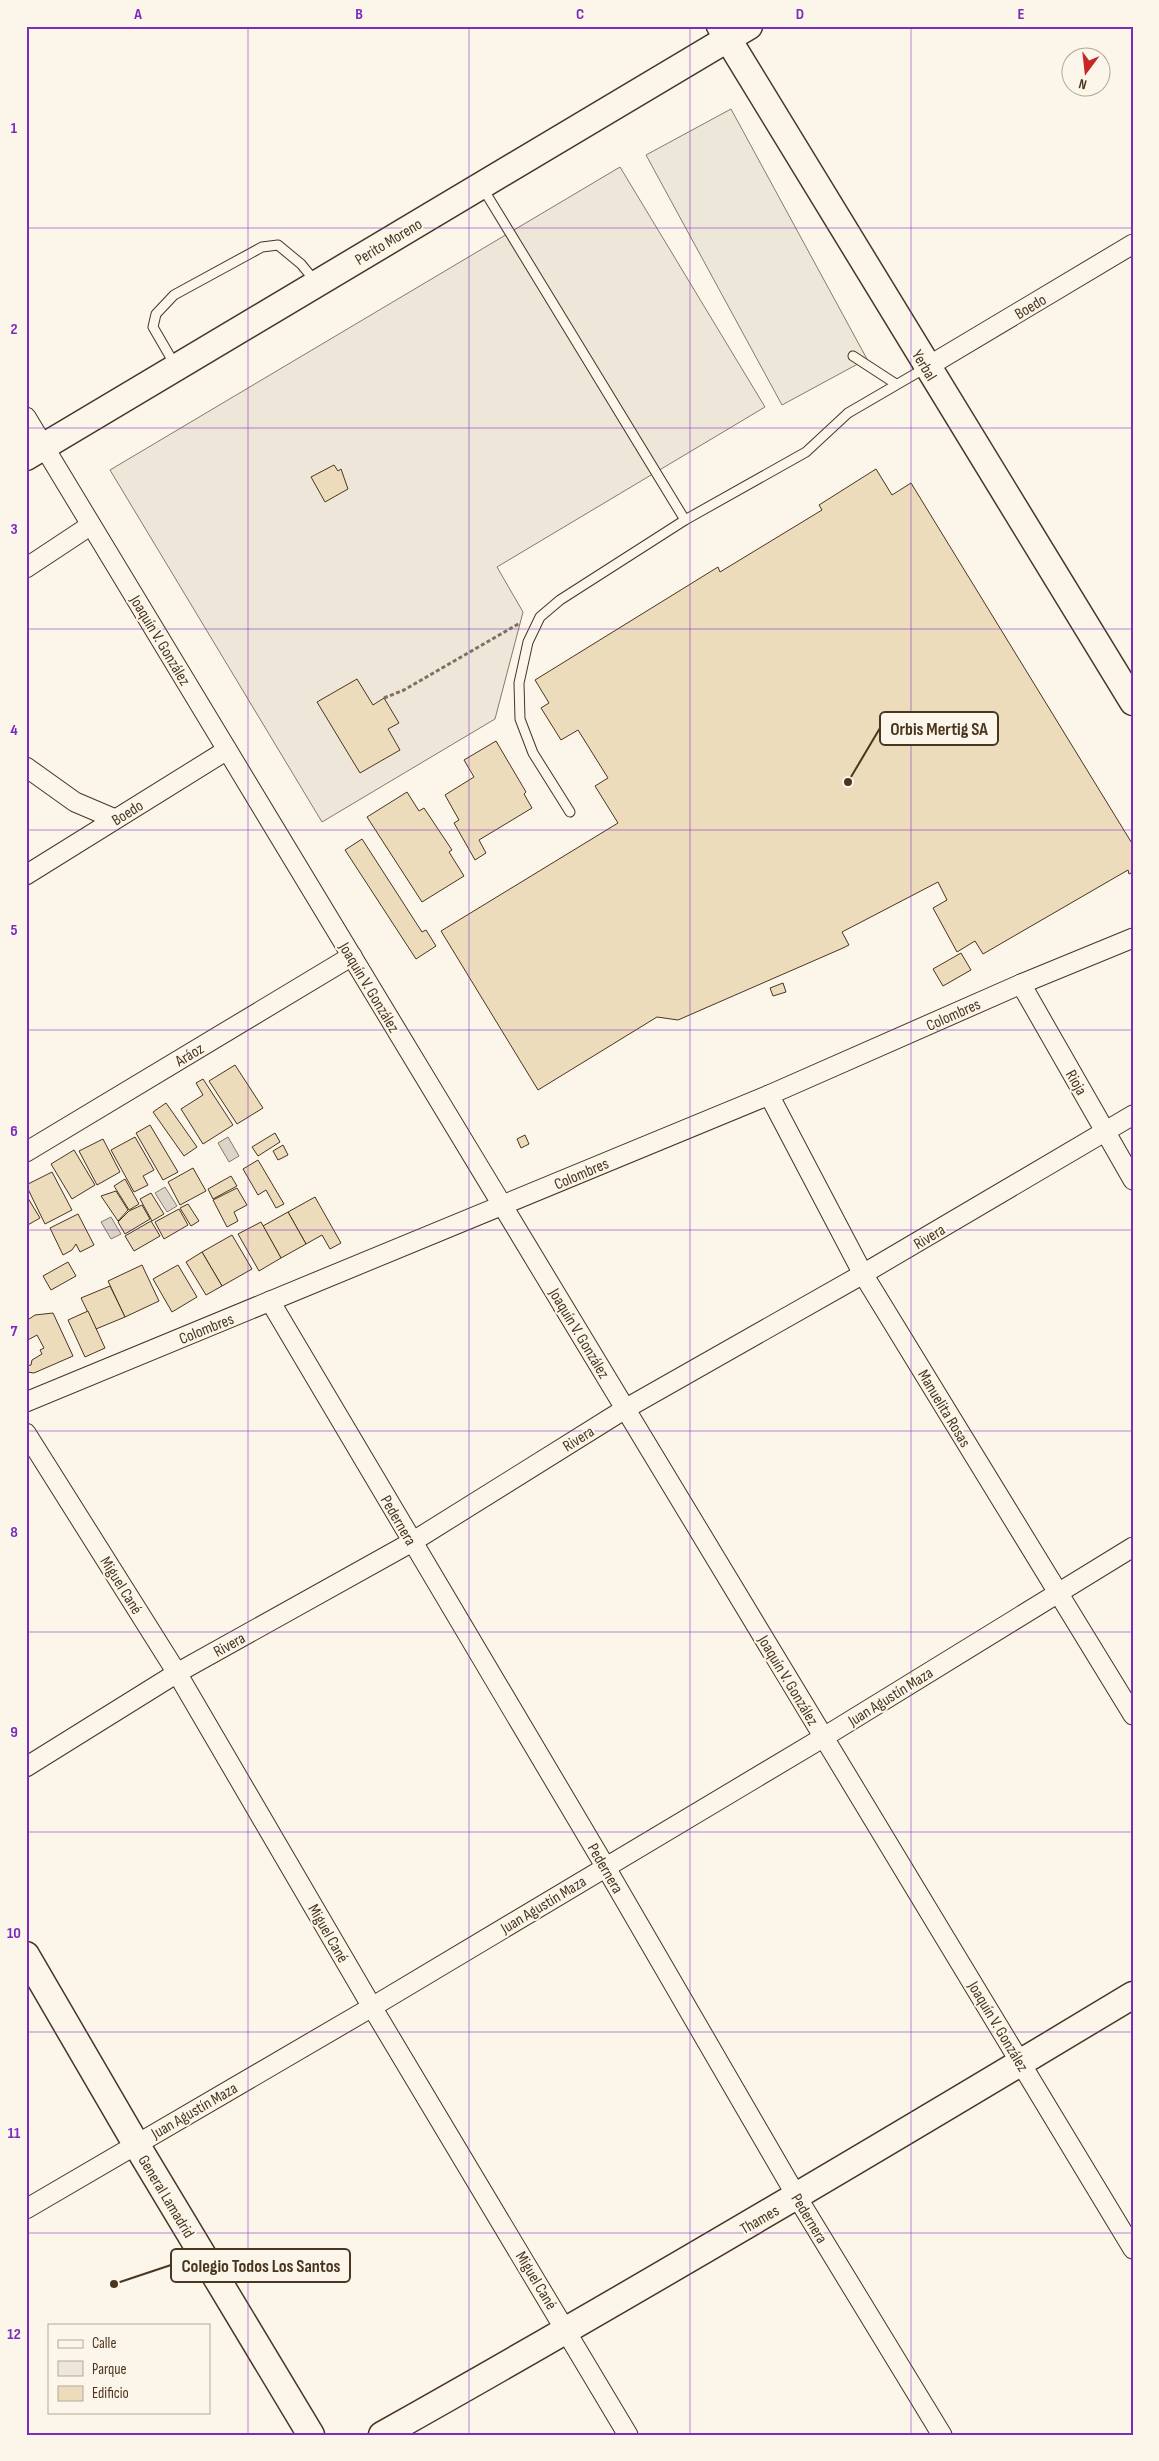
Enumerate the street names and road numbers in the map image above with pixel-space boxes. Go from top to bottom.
street label: Perito Moreno [352,215,426,270]
street label: Boedo [1012,291,1050,324]
street label: Yerbal [907,347,940,385]
street label: Joaquín V. González [125,591,194,690]
street label: Boedo [109,796,147,830]
street label: Joaquín V. González [334,938,403,1037]
street label: Colombres [924,995,984,1036]
street label: Aráoz [171,1039,208,1072]
street label: Rioja [1061,1067,1090,1099]
street label: Colombres [552,1154,612,1194]
street label: Rivera [911,1221,949,1254]
street label: Joaquín V. González [544,1284,613,1383]
street label: Colombres [176,1310,237,1349]
street label: Manuelita Rosas [913,1367,974,1451]
street label: Rivera [560,1422,598,1456]
street label: Pedernera [376,1492,420,1549]
street label: Miguel Cané [96,1553,146,1618]
street label: Rivera [211,1629,249,1662]
street label: Joaquín V. González [753,1631,822,1730]
street label: Juan Agustín Maza [844,1664,937,1731]
street label: Pedernera [583,1840,627,1897]
street label: Juan Agustín Maza [497,1872,590,1939]
street label: Miguel Cané [303,1901,352,1966]
street label: Joaquín V. González [963,1977,1032,2076]
street label: Juan Agustín Maza [147,2079,241,2144]
street label: General Lamadrid [134,2152,198,2242]
street label: Pedernera [786,2190,831,2247]
street label: Thames [737,2201,783,2239]
street label: Miguel Cané [511,2248,560,2313]

